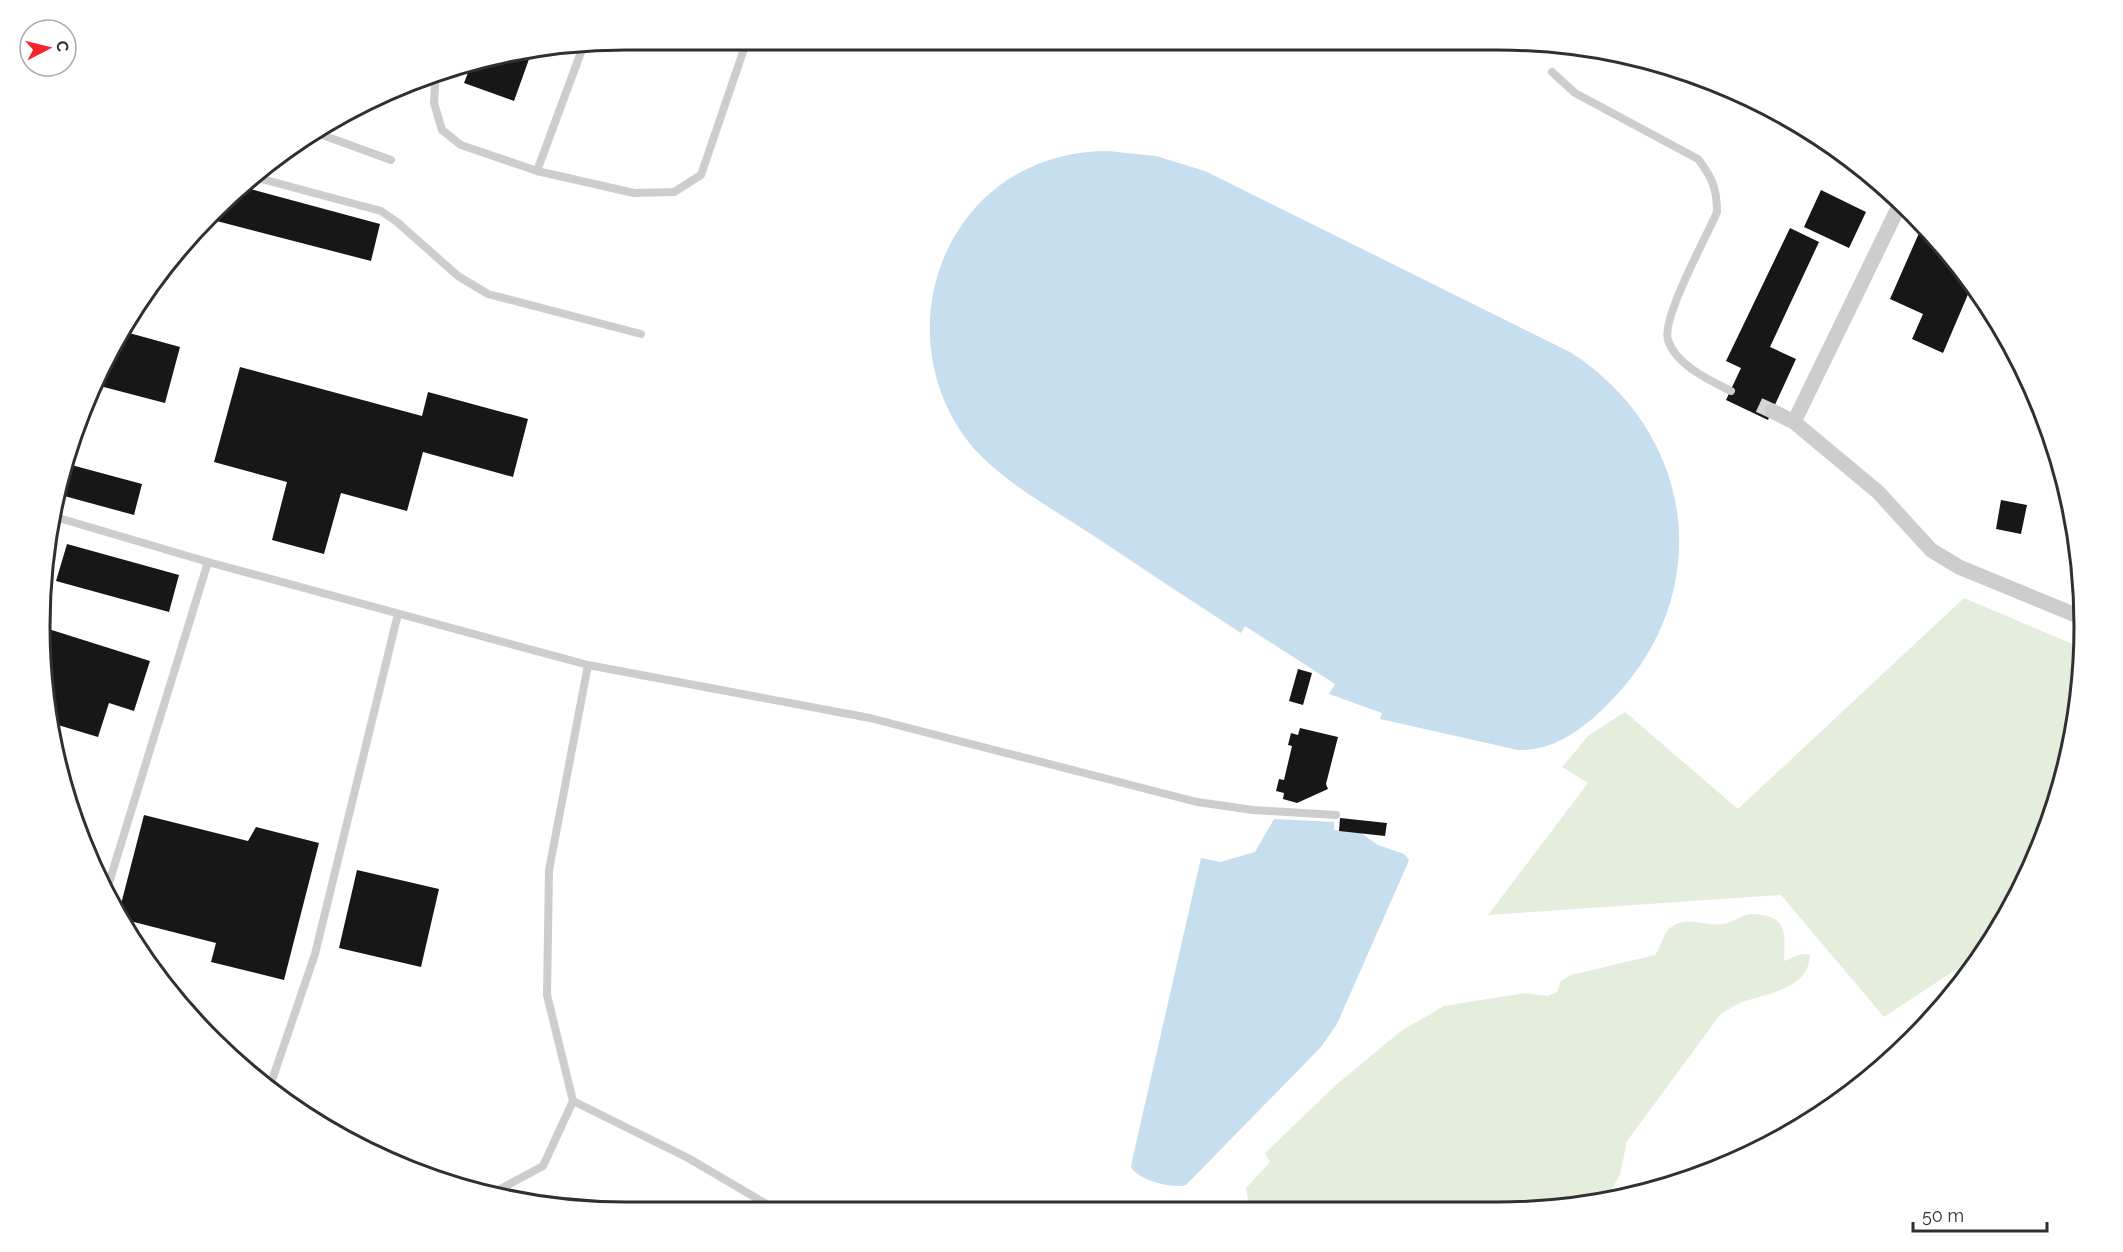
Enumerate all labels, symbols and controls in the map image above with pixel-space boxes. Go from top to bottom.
north arrow [18,18,78,78]
text: С [52,40,72,53]
scale bar [1913,1195,2046,1233]
text: 50 m [1922,1205,1964,1226]

